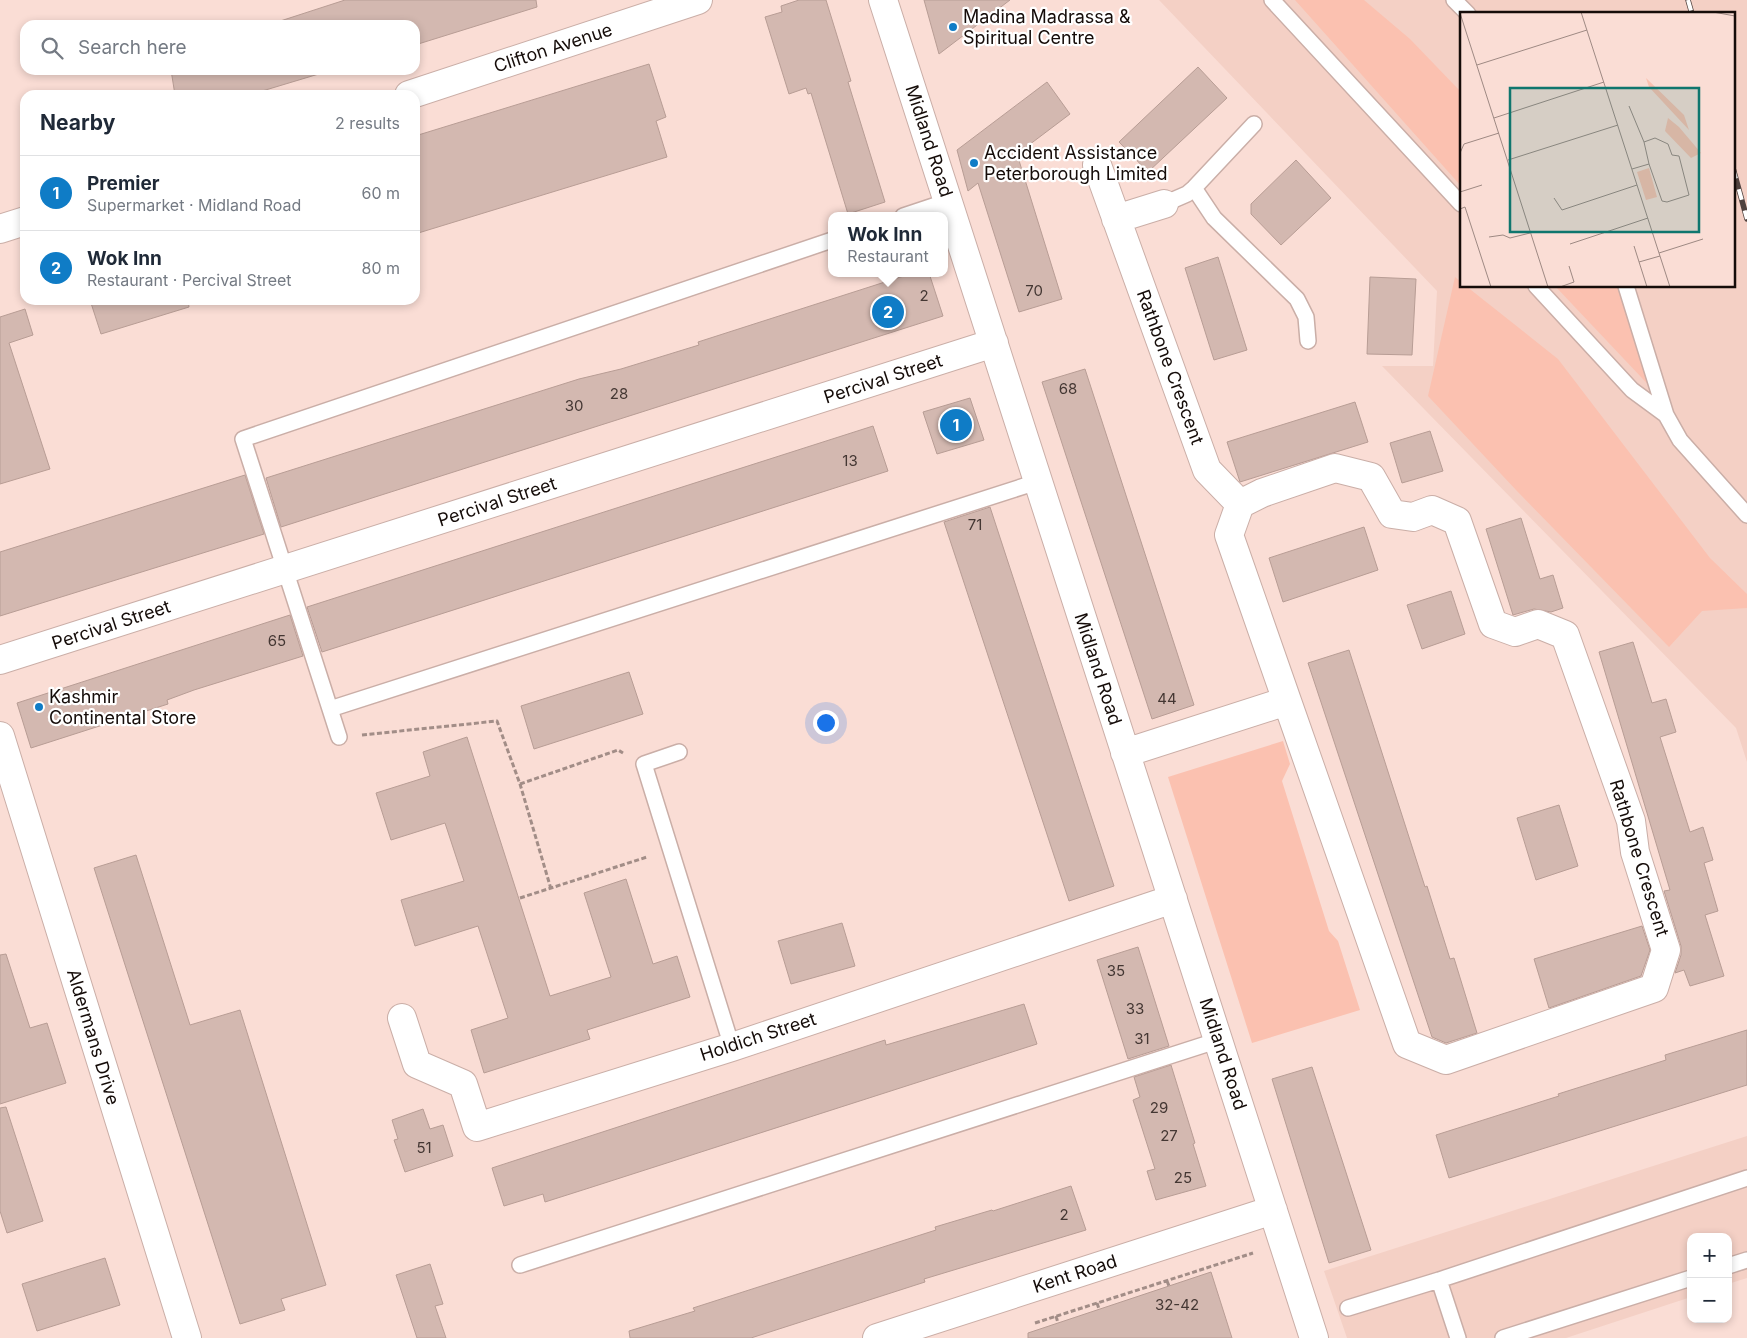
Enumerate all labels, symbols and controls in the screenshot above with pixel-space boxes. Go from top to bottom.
place label: Madina Madrassa & Spiritual Centre [963,6,1131,48]
inset map [1460,12,1734,288]
street label: Clifton Avenue [491,18,615,77]
search box [20,20,420,75]
marker: Madina Madrassa & Spiritual Centre [947,21,959,33]
icon: search [38,34,66,62]
text: Search here [78,36,187,59]
street label: Midland Road [902,82,957,199]
text: Nearby [40,110,115,135]
text: 2 results [335,113,400,133]
place label: Accident Assistance Peterborough Limited [984,142,1168,184]
marker: Accident Assistance Peterborough Limited [968,157,980,169]
text: Premier [87,172,159,195]
text: 1 [53,183,59,203]
text: 60 m [361,183,400,203]
text: Supermarket · Midland Road [87,195,301,215]
popup [828,212,948,277]
text: Wok Inn [847,223,922,246]
text: Restaurant [847,246,929,266]
text: Wok Inn [87,247,162,270]
text: 2 [51,258,61,278]
text: 80 m [361,258,400,278]
text: Restaurant · Percival Street [87,270,292,290]
house number: 70 [1025,281,1043,300]
house number: 2 [919,286,929,305]
street label: Rathbone Crescent [1133,287,1208,447]
pin: 2 [872,293,904,331]
street label: Percival Street [821,349,945,408]
house number: 68 [1059,379,1077,398]
house number: 28 [610,384,628,403]
house number: 30 [565,396,583,415]
pin: 1 [940,406,972,444]
house number: 13 [842,451,858,470]
street label: Percival Street [435,472,559,531]
house number: 71 [968,515,982,534]
street label: Percival Street [49,595,173,654]
street label: Midland Road [1071,610,1126,727]
house number: 65 [268,631,286,650]
place label: Kashmir Continental Store [49,686,196,728]
house number: 44 [1157,689,1177,708]
marker: Kashmir Continental Store [33,701,45,713]
your location [813,710,839,736]
street label: Rathbone Crescent [1606,777,1673,939]
house number: 35 [1107,961,1125,980]
street label: Aldermans Drive [63,966,124,1107]
street label: Midland Road [1196,995,1251,1112]
house number: 33 [1126,999,1144,1018]
street label: Holdich Street [697,1008,819,1065]
house number: 31 [1134,1029,1150,1048]
house number: 29 [1150,1098,1168,1117]
house number: 27 [1160,1126,1178,1145]
house number: 51 [416,1138,432,1157]
house number: 25 [1174,1168,1192,1187]
house number: 2 [1059,1205,1069,1224]
map controls [1687,1233,1732,1323]
button: + [1687,1233,1732,1278]
street label: Kent Road [1030,1250,1119,1297]
button: − [1687,1278,1732,1323]
house number: 32-42 [1155,1295,1199,1314]

